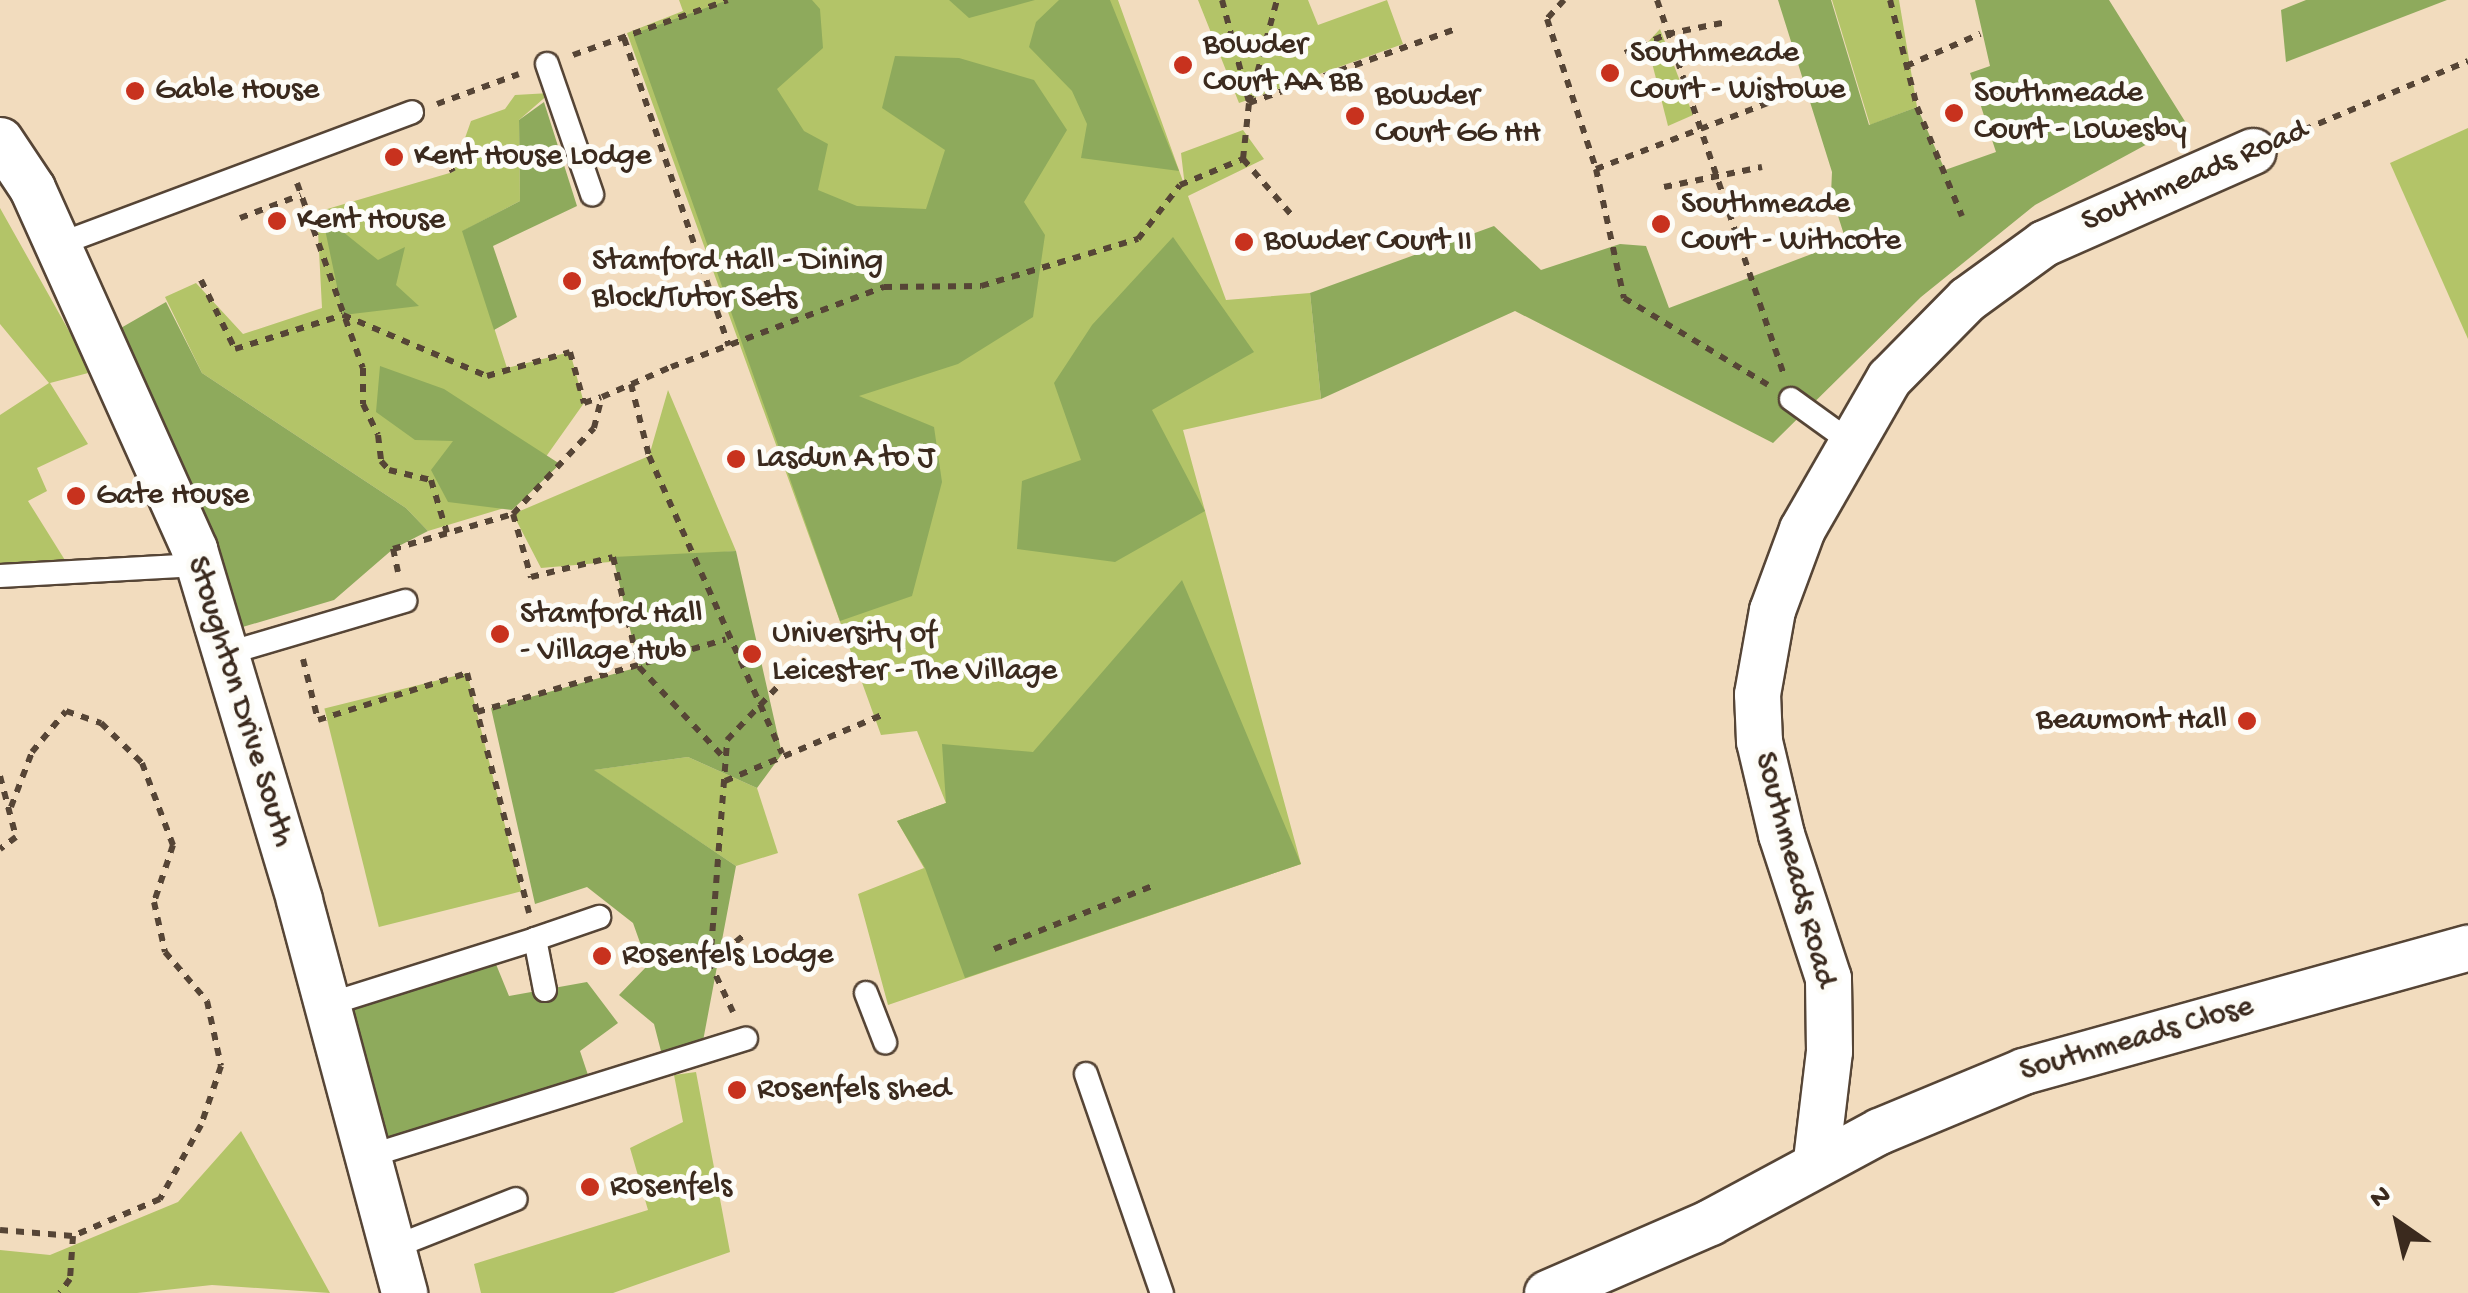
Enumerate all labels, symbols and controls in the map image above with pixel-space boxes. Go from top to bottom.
place label: Bowder Court AA BB [1203,28,1362,103]
place label: Southmeade Court - Wistowe [1630,36,1845,111]
marker: Bowder Court AA BB [1172,54,1194,76]
marker: Southmeade Court - Wistowe [1599,62,1621,84]
place label: Gable House [155,72,319,110]
place label: Southmeade Court - Lowesby [1974,76,2187,151]
place label: Bowder Court GG HH [1375,79,1540,154]
marker: Gable House [124,80,146,102]
marker: Southmeade Court - Lowesby [1943,102,1965,124]
marker: Bowder Court GG HH [1344,105,1366,127]
street label: Southmeads Road [2076,112,2314,242]
place label: Kent House Lodge [414,138,652,176]
marker: Kent House Lodge [383,146,405,168]
place label: Southmeade Court - Withcote [1681,187,1901,262]
place label: Kent House [297,202,445,240]
marker: Kent House [266,210,288,232]
marker: Southmeade Court - Withcote [1650,213,1672,235]
place label: Bowder Court II [1264,223,1472,261]
marker: Bowder Court II [1233,231,1255,253]
place label: Stamford Hall - Dining Block/Tutor Sets [592,244,883,319]
marker: Stamford Hall - Dining Block/Tutor Sets [561,270,583,292]
place label: Lasdun A to J [756,440,934,478]
marker: Lasdun A to J [725,448,747,470]
place label: Gate House [96,477,249,515]
marker: Gate House [65,485,87,507]
street label: Stoughton Drive South [177,552,301,852]
place label: Stamford Hall - Village Hub [520,597,703,672]
place label: University of Leicester - The Village [772,617,1057,692]
marker: Stamford Hall - Village Hub [489,623,511,645]
marker: University of Leicester - The Village [741,643,763,665]
place label: Beaumont Hall [2036,702,2227,740]
marker: Beaumont Hall [2236,710,2258,732]
street label: Southmeads Road [1744,748,1844,992]
place label: Rosenfels Lodge [622,937,833,975]
marker: Rosenfels Lodge [591,945,613,967]
street label: Southmeads Close [2016,988,2258,1092]
place label: Rosenfels shed [757,1071,951,1109]
marker: Rosenfels shed [726,1079,748,1101]
place label: Rosenfels [610,1168,732,1206]
north arrow [2348,1173,2448,1273]
marker: Rosenfels [579,1176,601,1198]
text: N [2364,1179,2398,1217]

